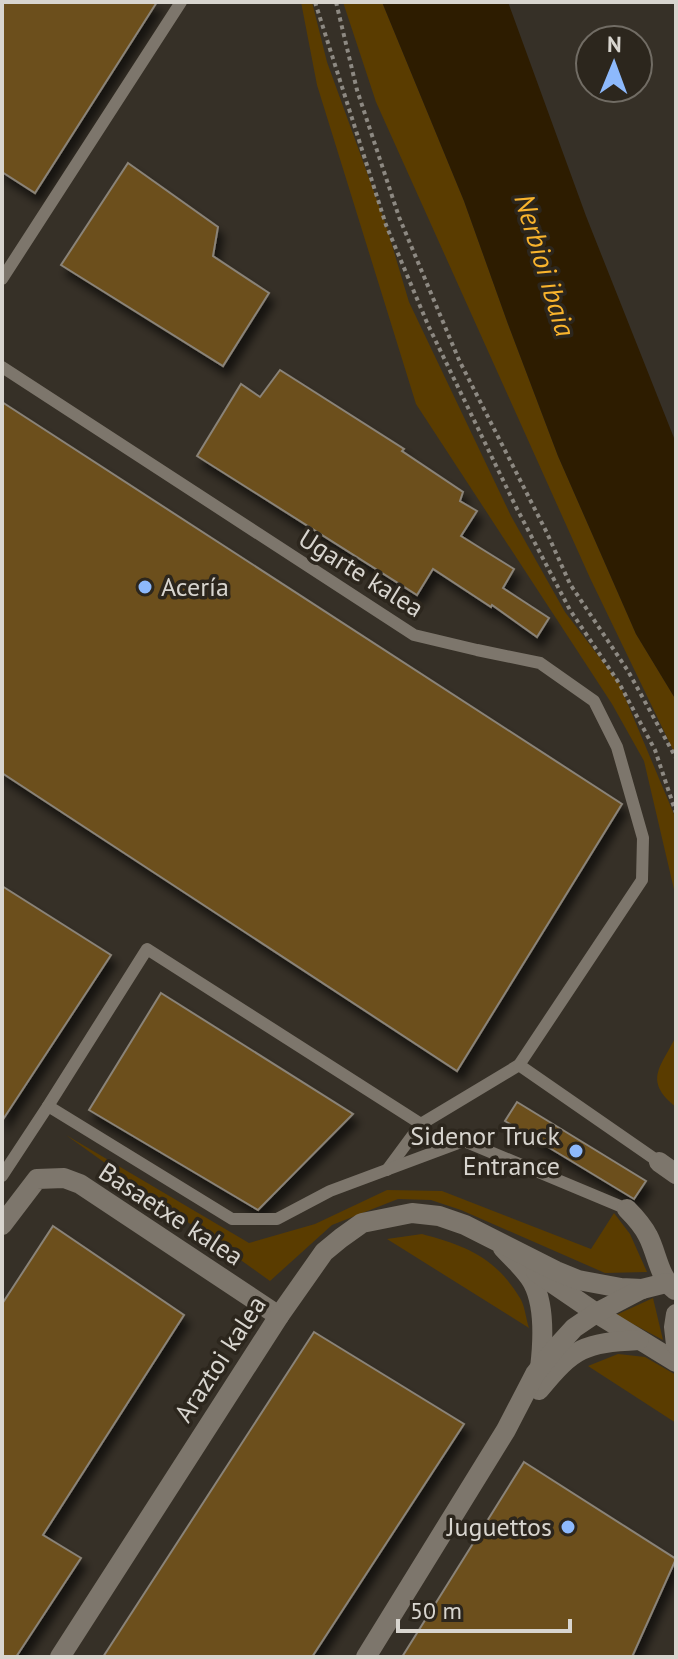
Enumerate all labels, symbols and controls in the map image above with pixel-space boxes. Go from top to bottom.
north arrow [574,24,654,104]
text: N [607,30,622,58]
water label: Nerbioi ibaia [506,189,585,341]
street label: Ugarte kalea [293,521,430,624]
place label: Acería [161,570,229,603]
marker: Acería [136,578,154,596]
place label: Sidenor Truck Entrance [410,1119,561,1182]
marker: Sidenor Truck Entrance [567,1142,585,1160]
street label: Basaetxe kalea [93,1155,250,1272]
street label: Araztoi kalea [167,1289,273,1428]
place label: Juguettos [446,1510,552,1543]
marker: Juguettos [559,1518,577,1536]
scale bar [398,1583,570,1633]
text: 50 m [410,1595,462,1626]

